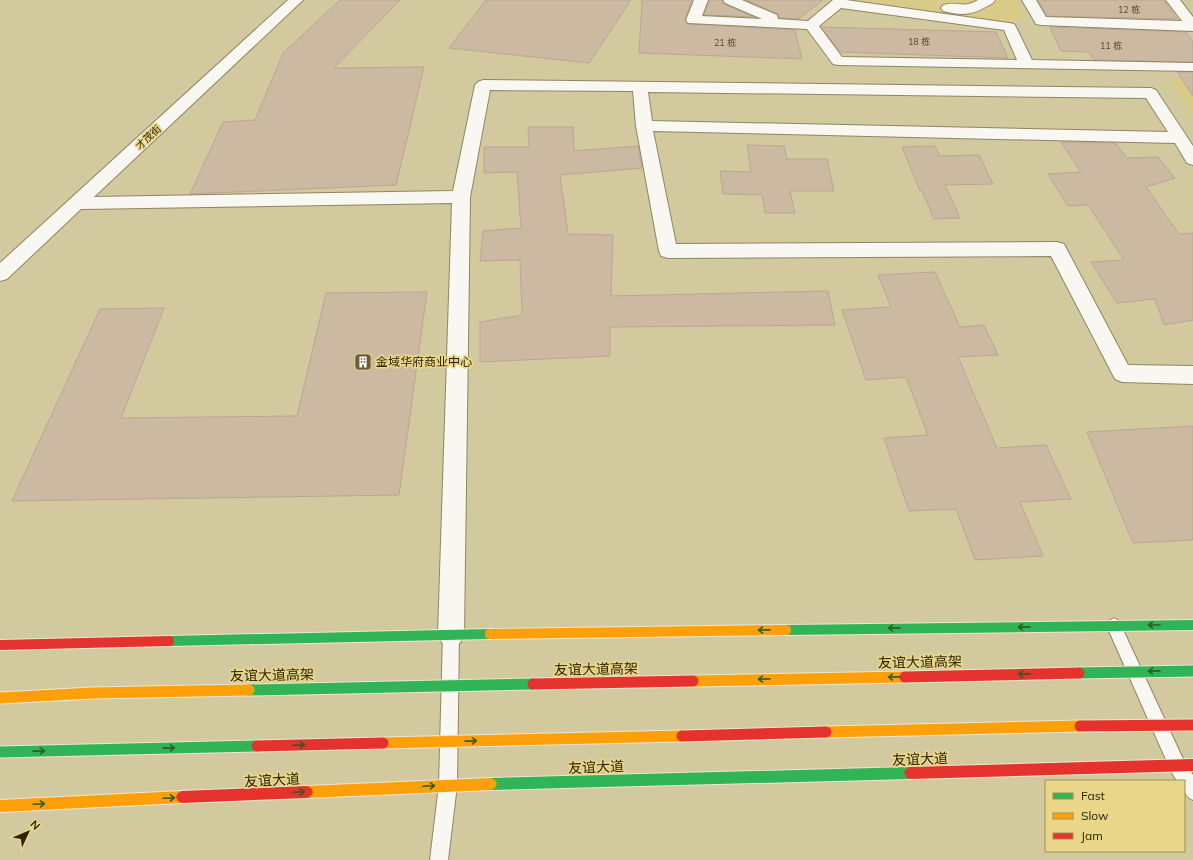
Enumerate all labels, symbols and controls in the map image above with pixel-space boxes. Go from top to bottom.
house number: 12 栋 [1118,4,1140,15]
house number: 18 栋 [908,36,930,47]
house number: 21 栋 [714,37,736,48]
house number: 11 栋 [1100,40,1122,51]
street label: 才茂街 [133,122,164,152]
building icon: 金域华府商业中心 [353,352,373,372]
place label: 金域华府商业中心 [376,354,472,369]
one-way arrow [1148,621,1161,629]
one-way arrow [1018,623,1031,631]
one-way arrow [888,624,901,632]
one-way arrow [758,626,771,634]
street label: 友谊大道高架 [878,652,962,672]
street label: 友谊大道高架 [554,659,638,679]
street label: 友谊大道高架 [230,665,314,685]
one-way arrow [1148,668,1161,675]
one-way arrow [1018,670,1031,678]
one-way arrow [888,673,901,680]
one-way arrow [758,675,771,683]
one-way arrow [464,737,477,745]
one-way arrow [292,741,305,749]
one-way arrow [162,744,175,752]
one-way arrow [32,747,45,755]
street label: 友谊大道 [892,749,948,769]
street label: 友谊大道 [568,757,624,777]
street label: 友谊大道 [244,770,300,790]
legend [1045,780,1185,852]
one-way arrow [422,783,435,790]
text: Fast [1081,788,1105,803]
one-way arrow [292,789,305,796]
one-way arrow [162,795,175,802]
one-way arrow [32,801,45,808]
text: Slow [1081,808,1109,823]
north arrow [8,812,48,852]
text: N [27,817,43,833]
text: Jam [1081,828,1103,843]

